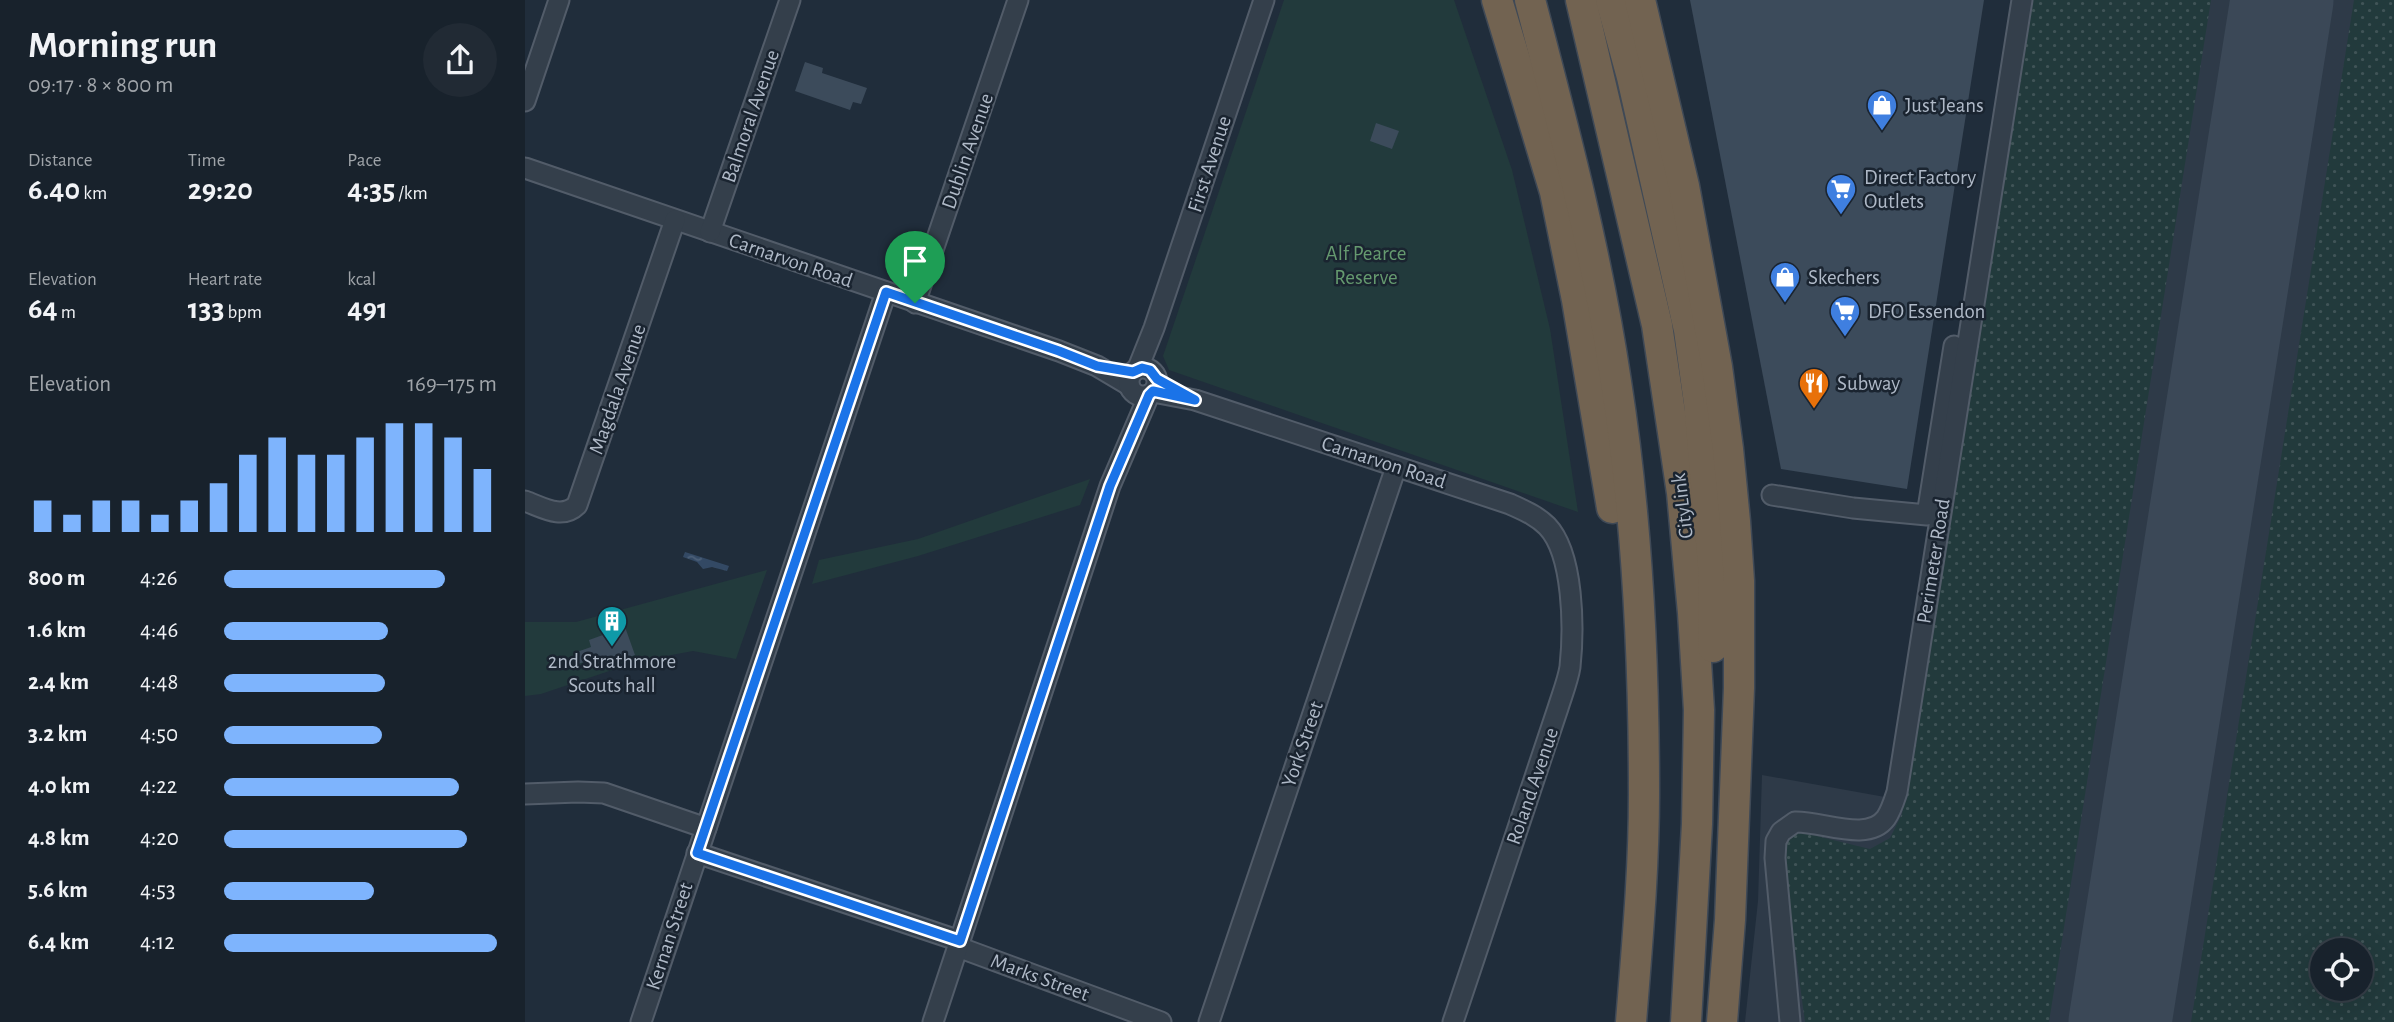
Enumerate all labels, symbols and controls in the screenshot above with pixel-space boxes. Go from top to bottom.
button: share [423,23,497,97]
text: Morning run [28,27,217,65]
street label: Balmoral Avenue [718,47,783,185]
text: 09:17 · 8 × 800 m [28,74,174,97]
shop icon: Just Jeans [1865,88,1899,132]
street label: Dublin Avenue [938,91,997,212]
place label: Just Jeans [1905,95,1984,116]
street label: First Avenue [1184,113,1235,215]
text: Distance [28,151,92,170]
text: Time [188,151,226,170]
text: Pace [347,151,382,170]
place label: Direct Factory Outlets [1864,167,1976,212]
supermarket icon: Direct Factory Outlets [1824,172,1858,216]
text: 6.40 [28,175,80,205]
text: 29:20 [188,175,253,205]
text: 4:35 [347,175,395,205]
text: km [80,184,107,203]
text: /km [395,184,428,203]
street label: Carnarvon Road [726,229,856,291]
pin [885,231,945,303]
icon: arrive [896,242,934,280]
park label: Alf Pearce Reserve [1326,243,1406,288]
shop icon: Skechers [1768,260,1802,304]
place label: Skechers [1808,267,1880,288]
text: Elevation [28,270,97,289]
text: Heart rate [188,270,262,289]
text: kcal [347,270,376,289]
text: 64 [28,294,58,324]
text: 133 [188,294,224,324]
text: 491 [347,294,388,324]
supermarket icon: DFO Essendon [1828,294,1862,338]
place label: DFO Essendon [1868,301,1985,322]
text: m [58,303,76,322]
text: bpm [224,303,262,322]
street label: Magdala Avenue [585,321,650,457]
restaurant icon: Subway [1797,366,1831,410]
text: Elevation [28,373,111,396]
text: 169–175 m [407,373,497,396]
place label: Subway [1837,373,1900,394]
street label: Carnarvon Road [1319,433,1449,492]
street label: CityLink [1668,472,1697,540]
street label: Perimeter Road [1913,497,1954,625]
text: 800 m [28,567,85,590]
text: 4:26 [140,567,178,590]
building icon: 2nd Strathmore Scouts hall [595,604,629,648]
text: 1.6 km [28,619,86,642]
text: 4:46 [140,619,178,642]
place label: 2nd Strathmore Scouts hall [548,651,676,696]
text: 2.4 km [28,671,89,694]
text: 4:48 [140,671,178,694]
street label: York Street [1278,698,1327,790]
text: 3.2 km [28,723,87,746]
text: 4:50 [140,723,178,746]
street label: Roland Avenue [1503,725,1562,847]
text: 4.0 km [28,775,90,798]
text: 4:22 [140,775,177,798]
text: 4.8 km [28,827,90,850]
text: 4:20 [140,827,179,850]
text: 5.6 km [28,879,88,902]
text: 4:53 [140,879,175,902]
street label: Kernan Street [642,880,697,992]
text: 6.4 km [28,931,89,954]
text: 4:12 [140,931,175,954]
map controls [2310,938,2373,1001]
button: locate [2310,938,2373,1001]
street label: Marks Street [988,950,1092,1005]

